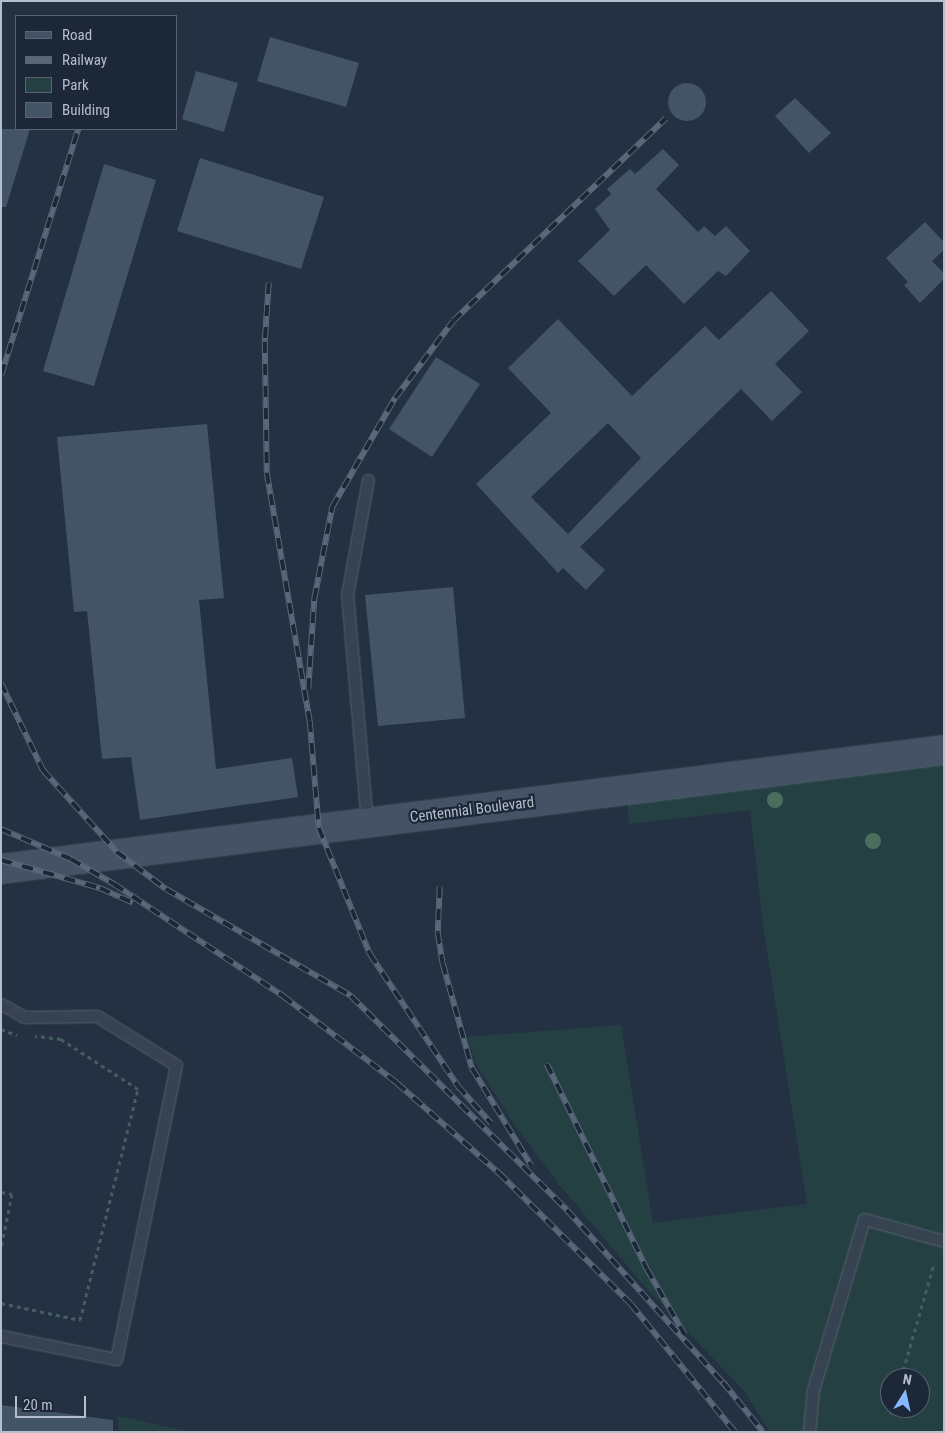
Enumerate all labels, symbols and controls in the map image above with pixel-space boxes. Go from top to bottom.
legend [15,15,178,130]
text: Road [62,26,92,44]
text: Railway [62,51,107,69]
text: Park [62,76,89,94]
text: Building [62,101,110,119]
street label: Centennial Boulevard [409,793,535,827]
north arrow [880,1368,930,1418]
text: N [902,1371,913,1388]
scale bar [18,1386,89,1418]
text: 20 m [23,1396,53,1414]

